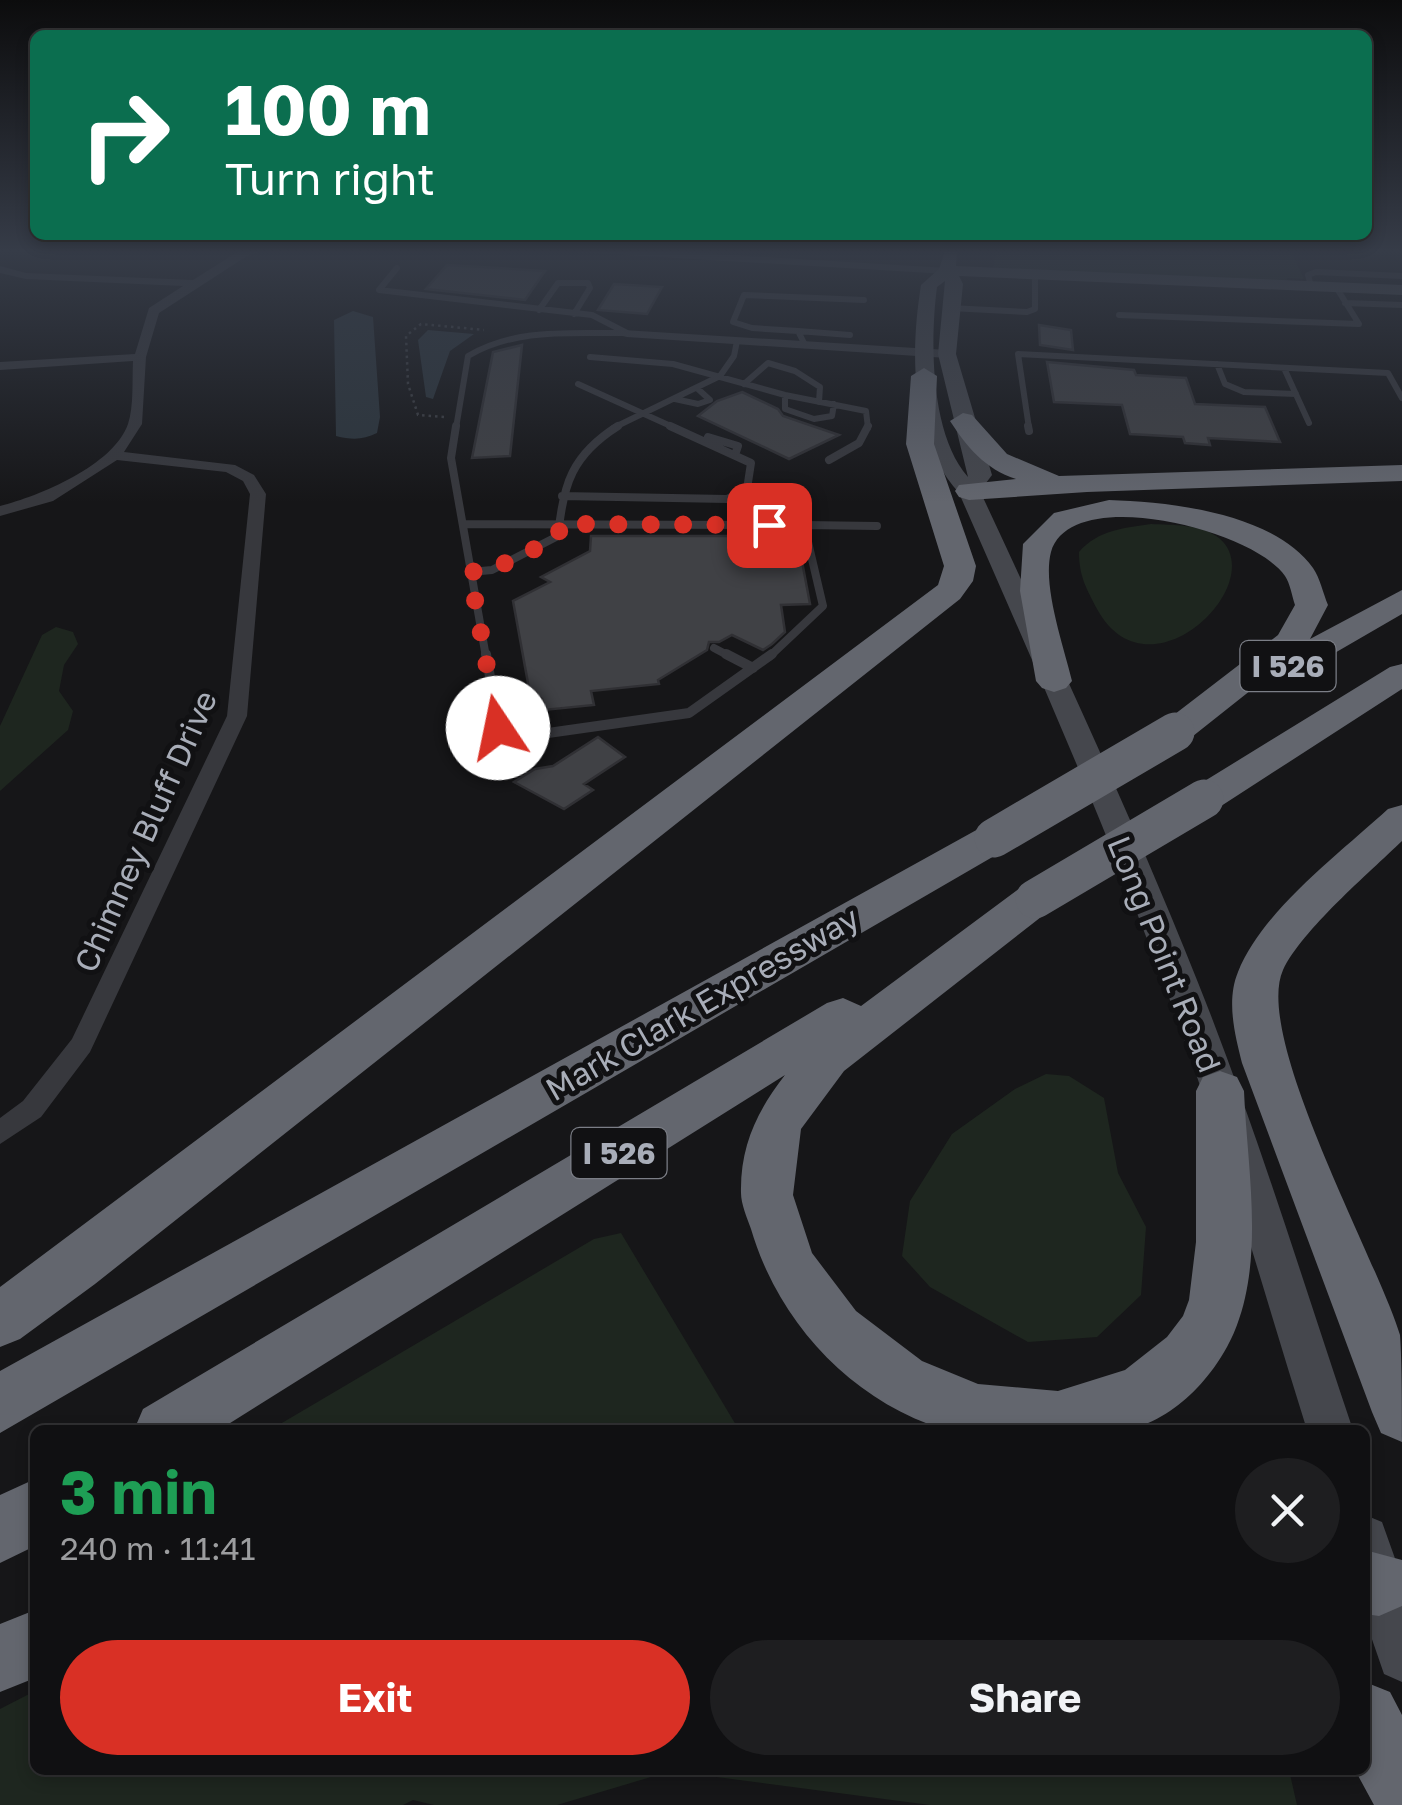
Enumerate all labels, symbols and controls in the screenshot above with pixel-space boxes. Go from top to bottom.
text: 100 m [225,66,431,150]
icon: right [60,70,190,200]
text: Turn right [225,151,435,205]
pin [727,483,812,568]
icon: arrive [742,498,797,553]
road number: I 526 [1240,641,1336,691]
position arrow [446,676,550,780]
street label: Chimney Bluff Drive [66,684,224,978]
street label: Long Point Road [1100,830,1230,1078]
street label: Mark Clark Expressway [539,898,865,1108]
road number: I 526 [572,1128,666,1178]
text: 3 min [60,1455,217,1527]
button: close [1235,1458,1340,1563]
text: 240 m · 11:41 [60,1529,256,1567]
button: Exit [60,1640,690,1755]
button: Share [710,1640,1340,1755]

